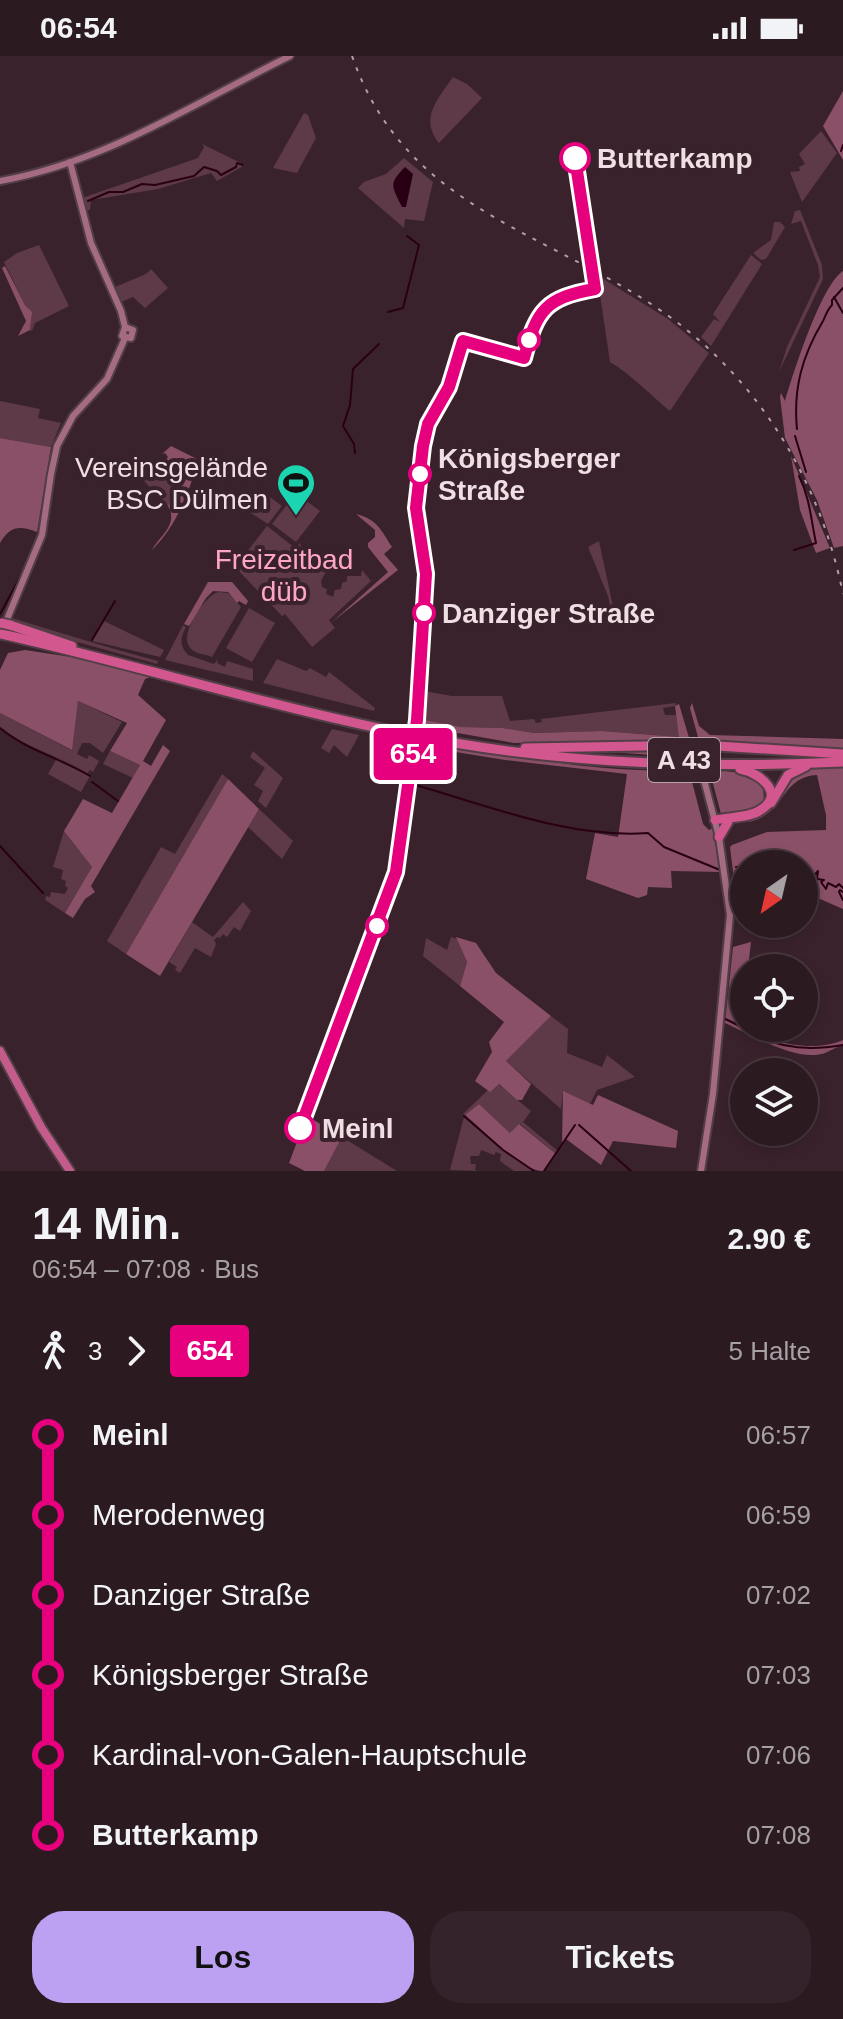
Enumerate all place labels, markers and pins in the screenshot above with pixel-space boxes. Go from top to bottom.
marker: Butterkamp [560,143,590,173]
place label: Butterkamp [597,143,753,174]
unlabelled marker [518,329,540,351]
place label: Königsberger Straße [438,443,620,506]
place label: Vereinsgelände BSC Dülmen [75,452,268,515]
sports icon: Vereinsgelände BSC Dülmen [275,462,317,517]
marker: Königsberger Straße [409,463,431,485]
place label: Danziger Straße [442,598,655,629]
marker: Danziger Straße [413,602,435,624]
unlabelled marker [366,915,388,937]
marker: Meinl [285,1113,315,1143]
place label: Meinl [322,1113,394,1144]

